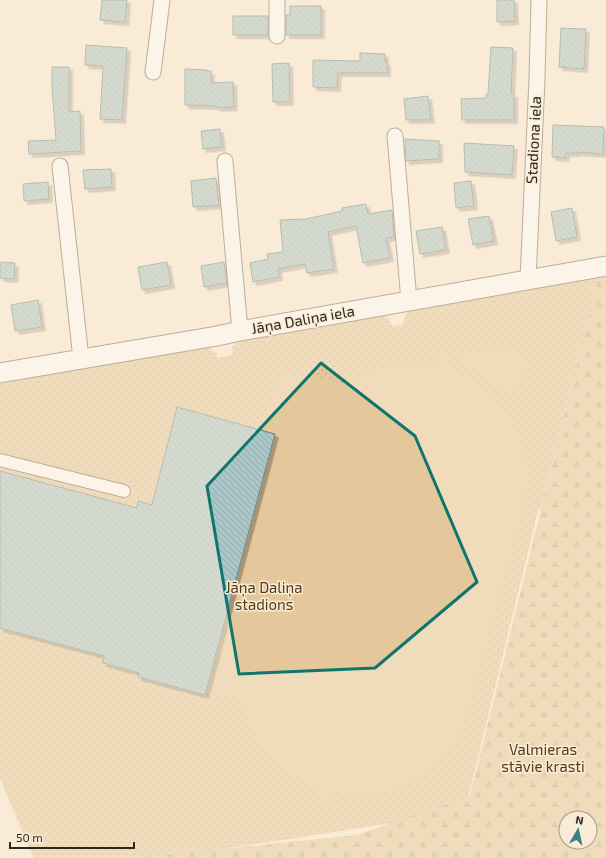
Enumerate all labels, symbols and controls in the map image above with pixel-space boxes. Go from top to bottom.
street label: Stadiona iela [522,96,544,184]
street label: Jāņa Daliņa iela [250,301,356,339]
park label: Jāņa Daliņa stadions [226,578,302,613]
park label: Valmieras stāvie krasti [501,740,585,775]
north arrow [558,810,598,850]
text: N [575,813,585,827]
scale bar [10,824,134,850]
text: 50 m [16,830,43,844]

